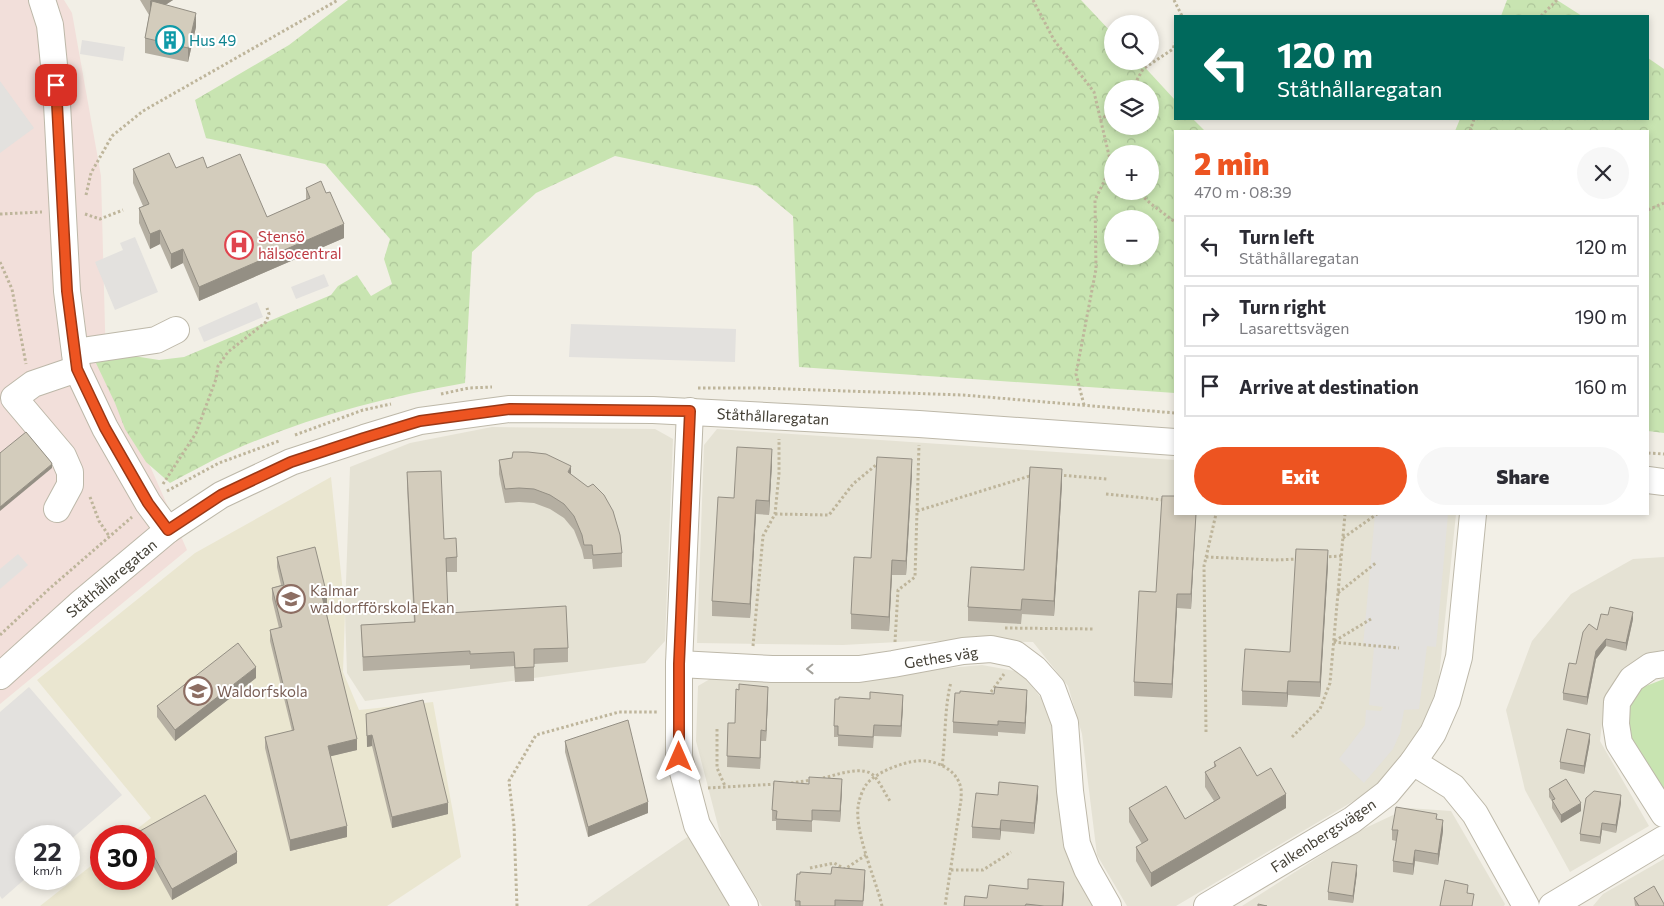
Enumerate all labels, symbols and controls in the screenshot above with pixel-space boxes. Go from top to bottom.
map controls [1104,15,1159,265]
button: search [1104,15,1159,70]
building icon: Hus 49 [155,25,185,55]
place label: Hus 49 [189,31,236,49]
text: 120 m [1277,32,1373,75]
icon: left [1194,35,1259,100]
pin [35,64,77,106]
icon: arrive [42,71,70,99]
text: Ståthållaregatan [1277,75,1442,102]
button: layers [1104,80,1159,135]
text: 2 min [1194,144,1269,181]
button: + [1104,145,1159,200]
button: close [1577,147,1629,199]
text: 470 m · 08:39 [1194,182,1292,201]
button: − [1104,210,1159,265]
text: Turn left [1239,225,1314,248]
place label: Stensö hälsocentral [258,227,342,262]
hospital icon: Stensö hälsocentral [224,230,254,260]
icon: left [1196,232,1224,260]
text: 120 m [1576,235,1627,258]
text: Ståthållaregatan [1239,248,1359,267]
text: Turn right [1239,295,1326,318]
icon: right [1196,302,1224,330]
text: 190 m [1575,305,1627,328]
text: Lasarettsvägen [1239,318,1349,337]
icon: arrive [1196,372,1224,400]
text: Arrive at destination [1239,375,1419,398]
text: 160 m [1575,375,1627,398]
street label: Ståthållaregatan [716,404,830,428]
button: Exit [1194,447,1407,505]
button: Share [1417,447,1629,505]
street label: Ståthållaregatan [62,535,160,621]
place label: Kalmar waldorfförskola Ekan [310,581,455,616]
school or university icon: Kalmar waldorfförskola Ekan [276,584,306,614]
street label: Gethes väg [903,642,979,672]
one-way arrow [806,663,814,674]
school or university icon: Waldorfskola [183,676,213,706]
place label: Waldorfskola [217,682,308,700]
position arrow [652,730,704,782]
street label: Falkenbergsvägen [1267,794,1379,876]
speed limit sign: 30 [90,825,155,890]
text: 22 [33,836,62,866]
text: km/h [33,863,62,877]

